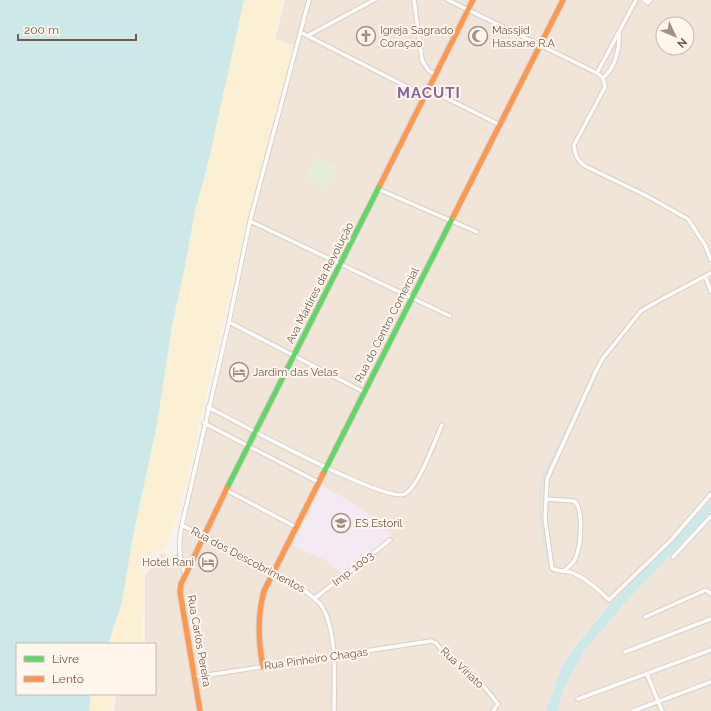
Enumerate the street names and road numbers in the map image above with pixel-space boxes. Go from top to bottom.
street label: Ava Mártires da Revolução [284,220,357,346]
street label: Rua do Centro Comercial [352,265,422,385]
street label: Rua dos Descobrimentos [189,524,307,596]
street label: Imp. 1003 [330,549,376,589]
street label: Rua Carlos Pereira [185,594,213,688]
street label: Rua Pinheiro Chagas [263,645,369,673]
street label: Rua Viriato [438,645,487,692]

